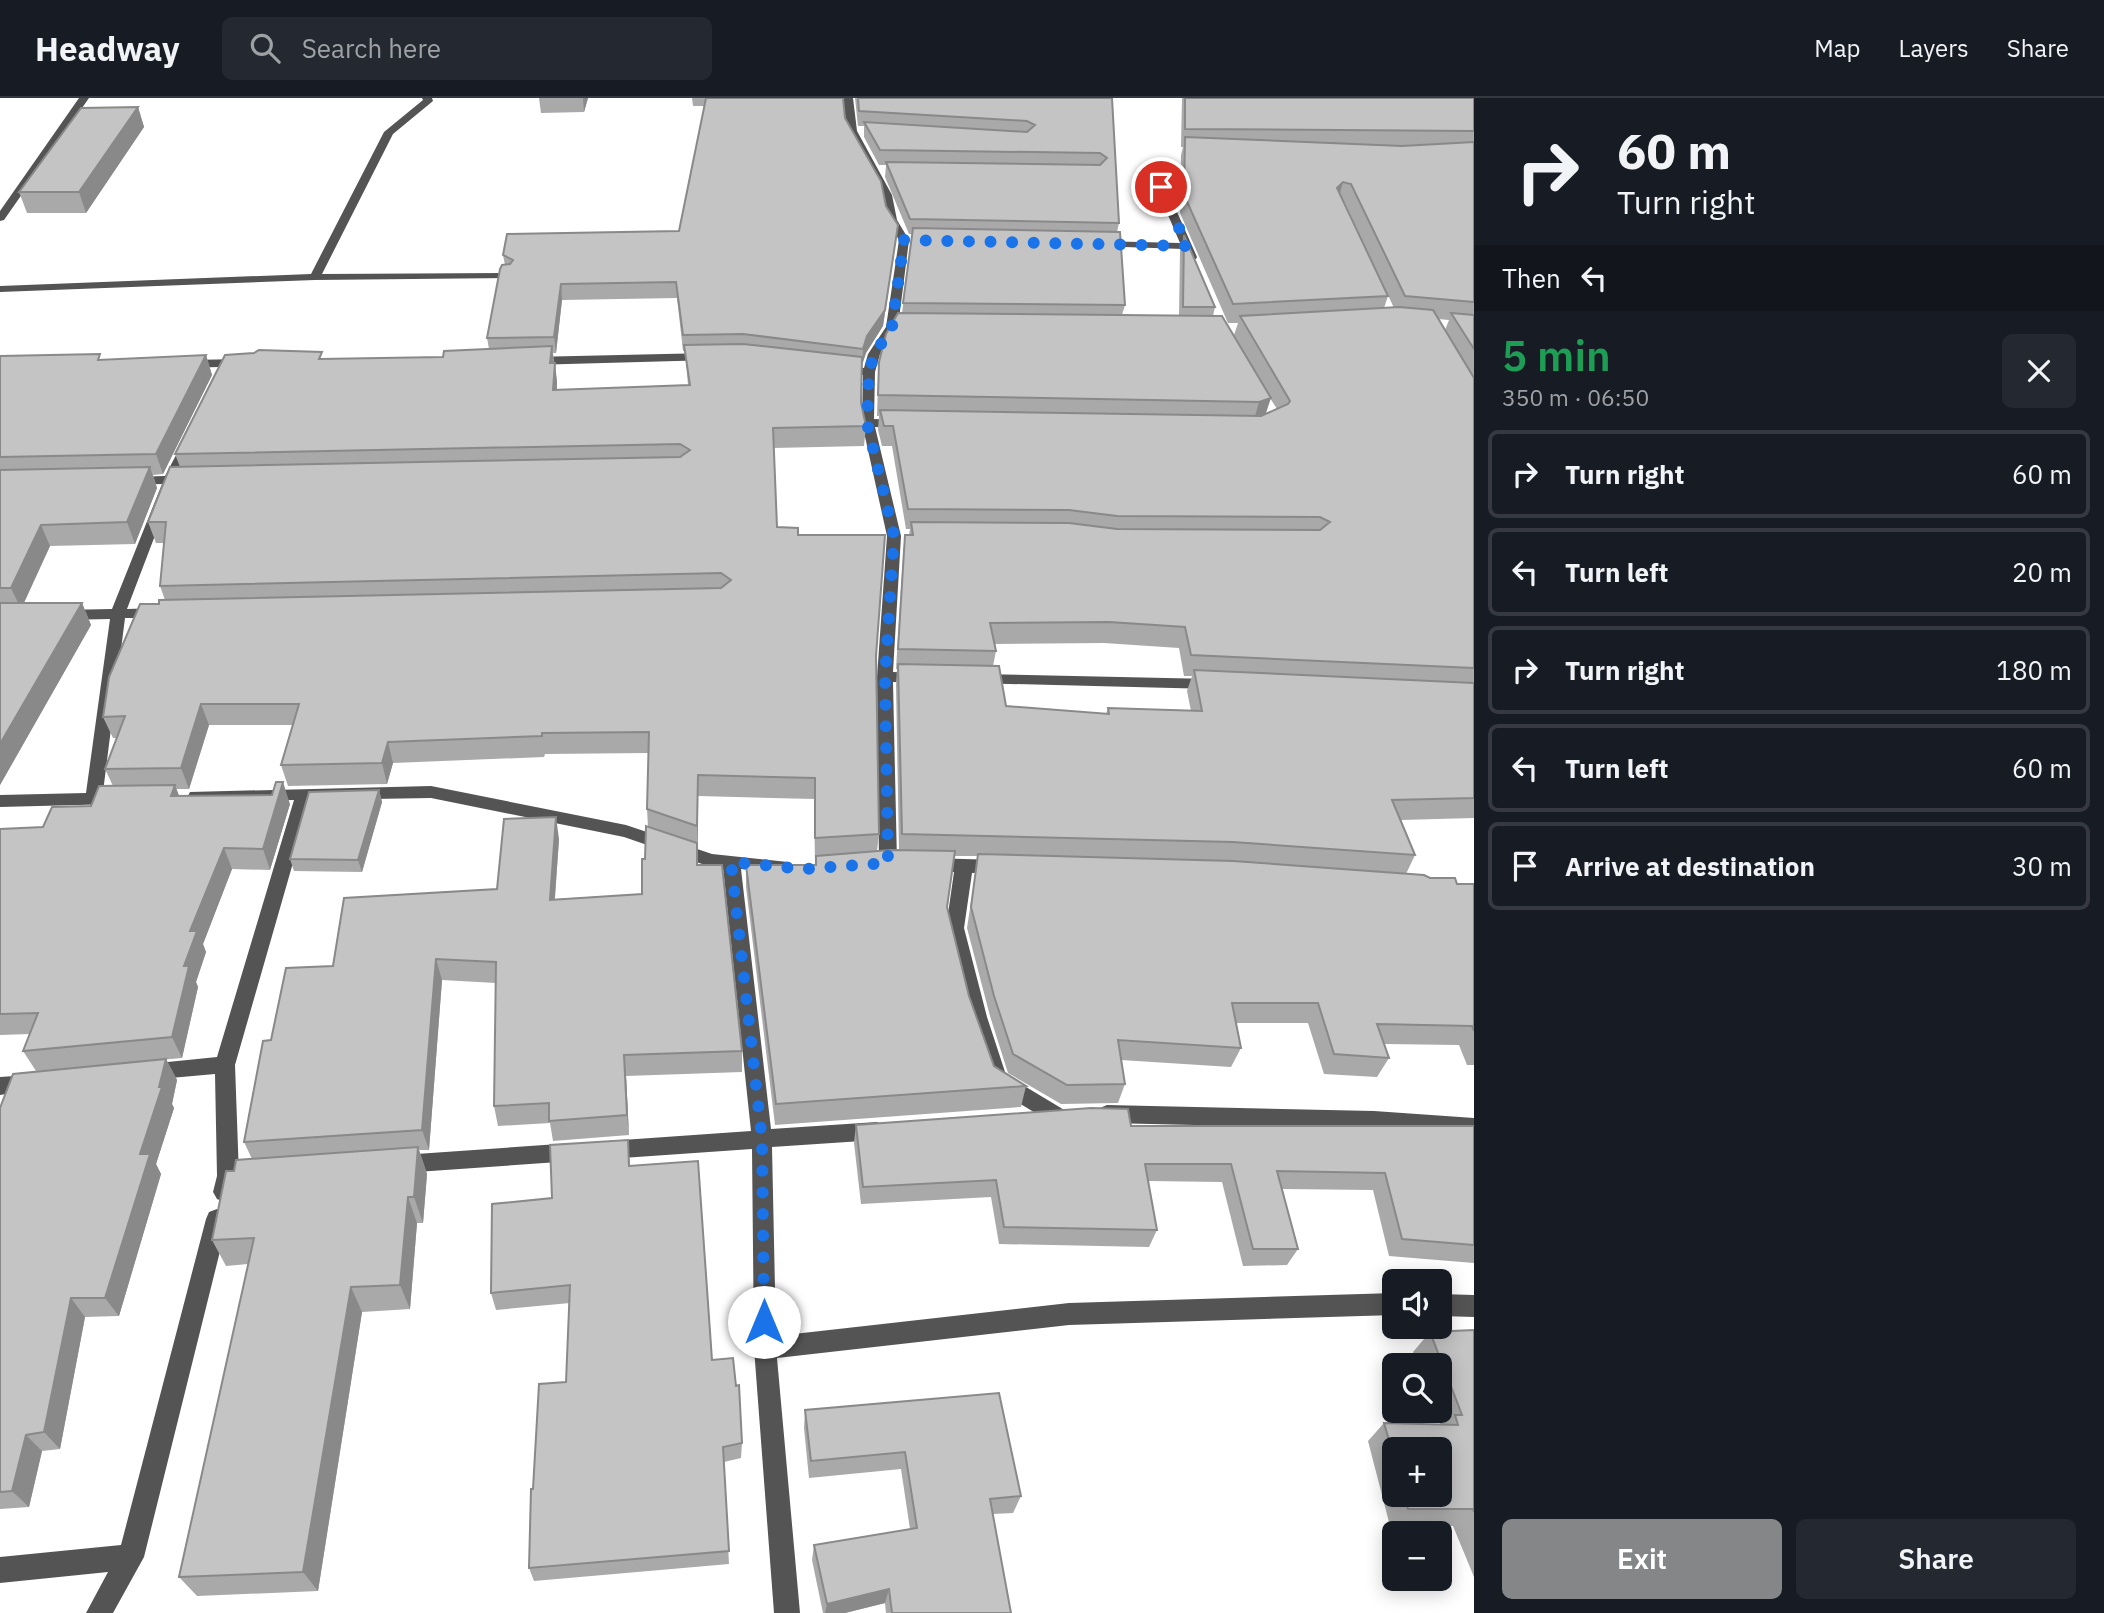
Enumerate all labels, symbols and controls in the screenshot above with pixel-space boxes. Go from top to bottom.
search box [222,17,712,80]
text: Headway [35,27,180,70]
icon: search [246,29,284,67]
text: Search here [302,31,441,65]
text: Map [1814,32,1861,64]
text: Layers [1899,32,1969,64]
text: Share [2007,32,2069,64]
text: 60 m [1617,119,1731,182]
icon: right [1502,126,1593,217]
pin [1131,157,1191,217]
icon: arrive [1142,168,1180,206]
text: Turn right [1617,181,1755,223]
icon: left [1575,259,1613,297]
text: Then [1502,261,1561,295]
text: 5 min [1502,328,1611,383]
button: close [2002,334,2076,408]
text: 350 m · 06:50 [1502,382,1649,412]
icon: right [1506,455,1544,493]
text: Turn right [1565,457,1684,491]
text: 60 m [2012,457,2072,491]
icon: left [1506,553,1544,591]
text: Turn left [1565,555,1668,589]
text: 20 m [2012,555,2072,589]
icon: right [1506,651,1544,689]
text: Turn right [1565,653,1684,687]
text: 180 m [1996,653,2072,687]
icon: left [1506,749,1544,787]
text: Turn left [1565,751,1668,785]
text: 60 m [2012,751,2072,785]
icon: arrive [1506,847,1544,885]
text: Arrive at destination [1565,849,1815,883]
text: 30 m [2012,849,2072,883]
map controls [1382,1269,1452,1591]
button: sound [1382,1269,1452,1339]
position arrow [727,1285,801,1359]
button: search [1382,1353,1452,1423]
button: + [1382,1437,1452,1507]
button: Exit [1502,1519,1782,1599]
button: Share [1796,1519,2076,1599]
button: − [1382,1521,1452,1591]

